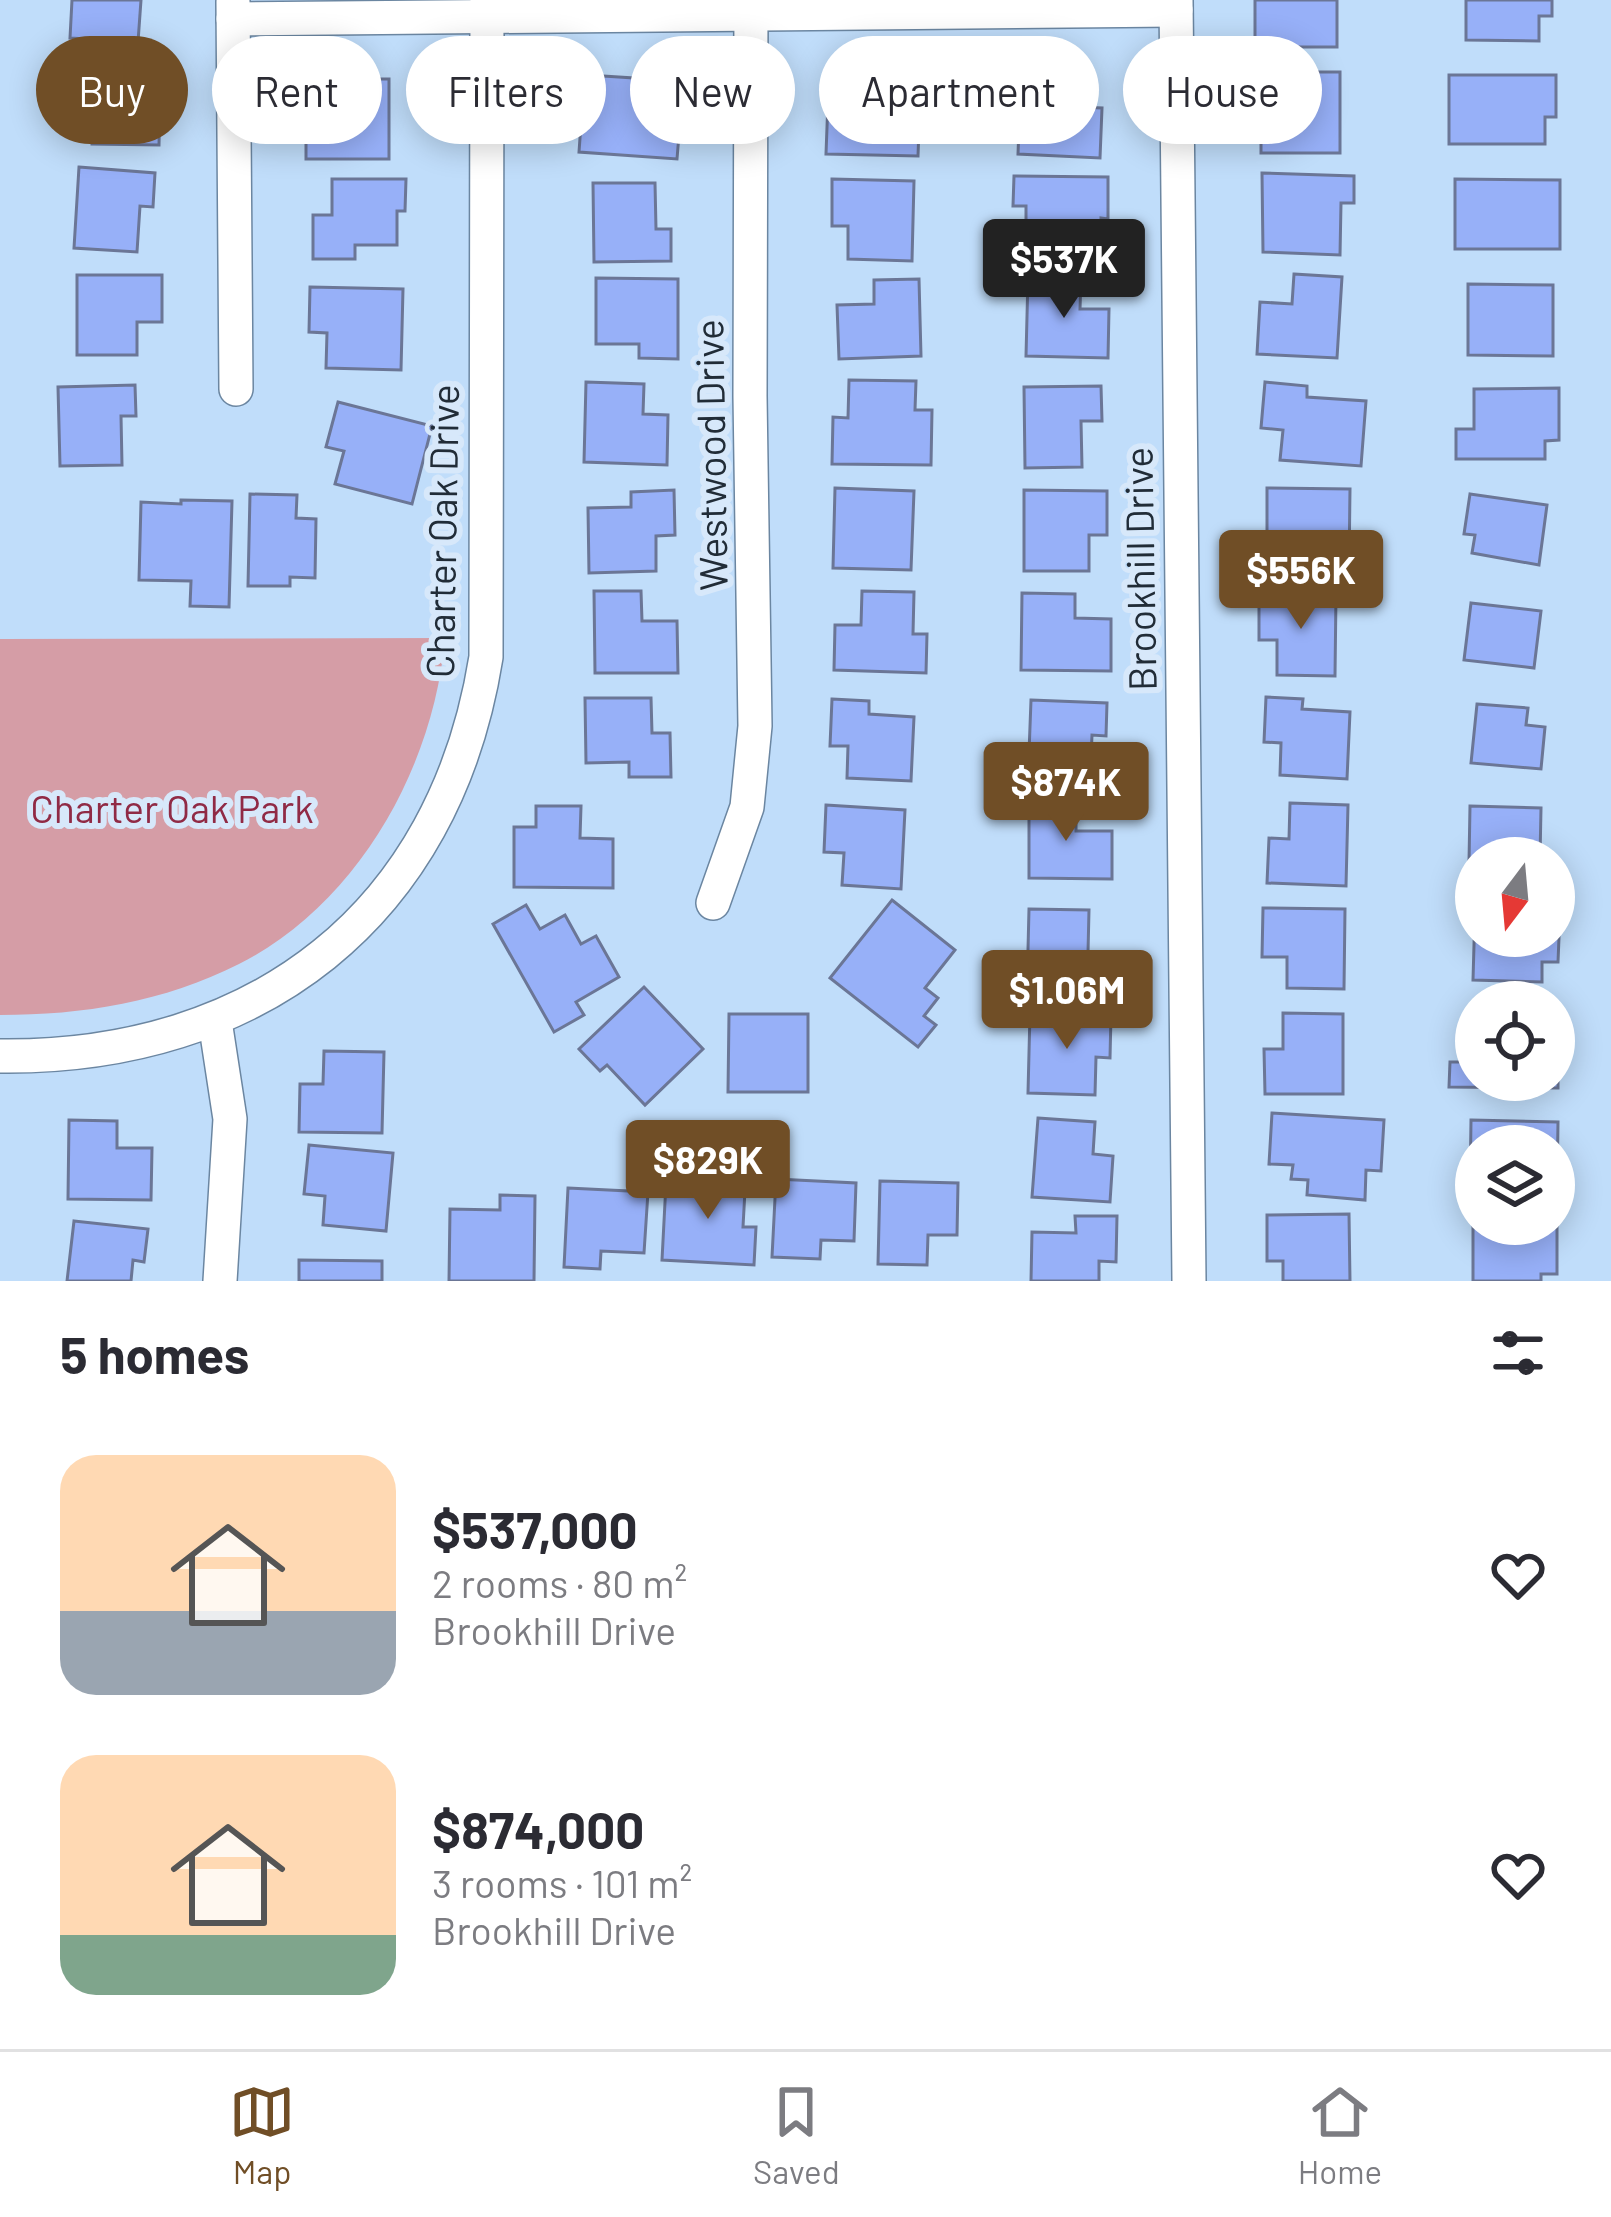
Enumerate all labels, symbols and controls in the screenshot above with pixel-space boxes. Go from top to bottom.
chip: Buy [36,36,188,144]
chip: Rent [212,36,382,144]
chip: Filters [406,36,606,144]
chip: New [630,36,795,144]
chip: Apartment [819,36,1099,144]
chip: House [1123,36,1322,144]
pin: $537K [980,219,1148,321]
text: $537K [1010,234,1118,281]
street label: Westwood Drive [684,319,736,591]
street label: Charter Oak Drive [415,384,467,678]
street label: Brookhill Drive [1113,447,1165,691]
pin: $556K [1217,530,1385,632]
text: $556K [1246,545,1356,592]
pin: $874K [982,742,1150,844]
text: $874K [1011,757,1121,804]
park label: Charter Oak Park [30,784,314,831]
north arrow [1455,837,1575,957]
map controls [1455,837,1575,1245]
pin: $1.06M [969,950,1165,1052]
text: $1.06M [1009,965,1125,1012]
button: locate [1455,981,1575,1101]
pin: $829K [624,1120,792,1222]
button: layers [1455,1125,1575,1245]
text: $829K [653,1135,763,1182]
icon: filters [1485,1320,1551,1386]
text: 5 homes [60,1323,249,1384]
text: $537,000 [432,1498,638,1559]
icon: home [156,1503,300,1647]
icon: heart [1485,1542,1551,1608]
text: 2 rooms · 80 m² [432,1559,687,1606]
text: Brookhill Drive [432,1606,676,1653]
text: $874,000 [432,1798,644,1859]
icon: home [156,1803,300,1947]
icon: heart [1485,1842,1551,1908]
text: 3 rooms · 101 m² [432,1859,692,1906]
text: Brookhill Drive [432,1906,676,1953]
tab: Map [229,2079,295,2191]
tab: Saved [753,2079,840,2191]
tab: Home [1298,2079,1382,2191]

